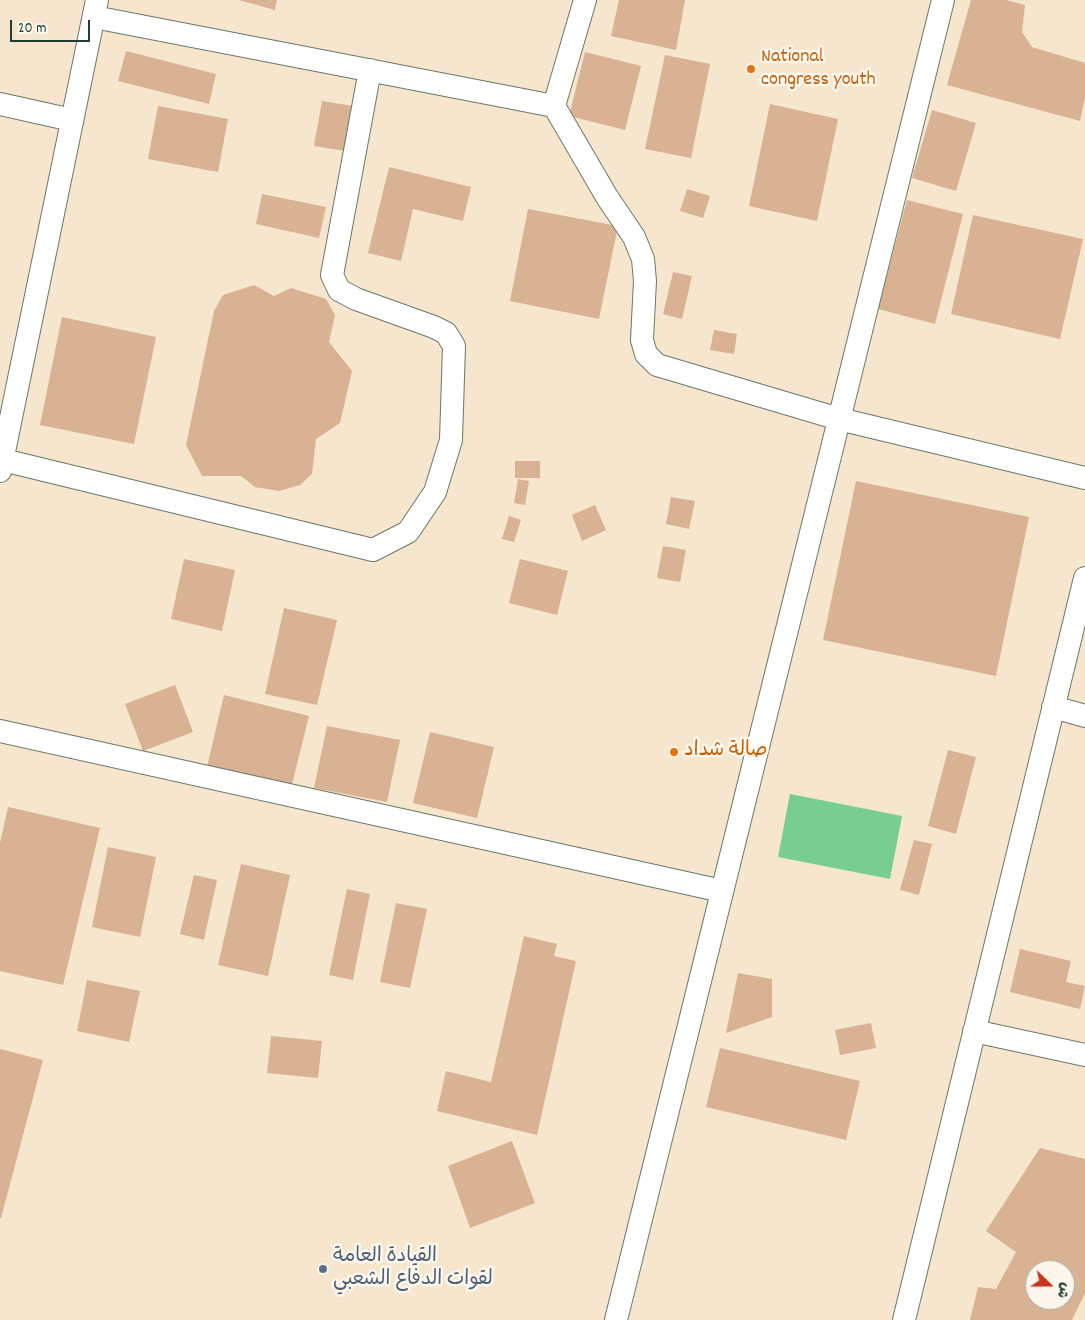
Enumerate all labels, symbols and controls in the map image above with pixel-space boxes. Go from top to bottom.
scale bar [12,10,92,42]
text: 20 m [18,18,46,40]
place label: National congress youth [761,46,876,93]
marker: National congress youth [745,63,757,75]
place label: صالة شداد [684,740,768,764]
marker: صالة شداد [668,746,680,758]
place label: القيادة العامة لقوات الدفاع الشعبي [333,1246,493,1293]
north arrow [1025,1260,1075,1310]
marker: القيادة العامة لقوات الدفاع الشعبي [317,1263,329,1275]
text: ش [1051,1279,1075,1301]

